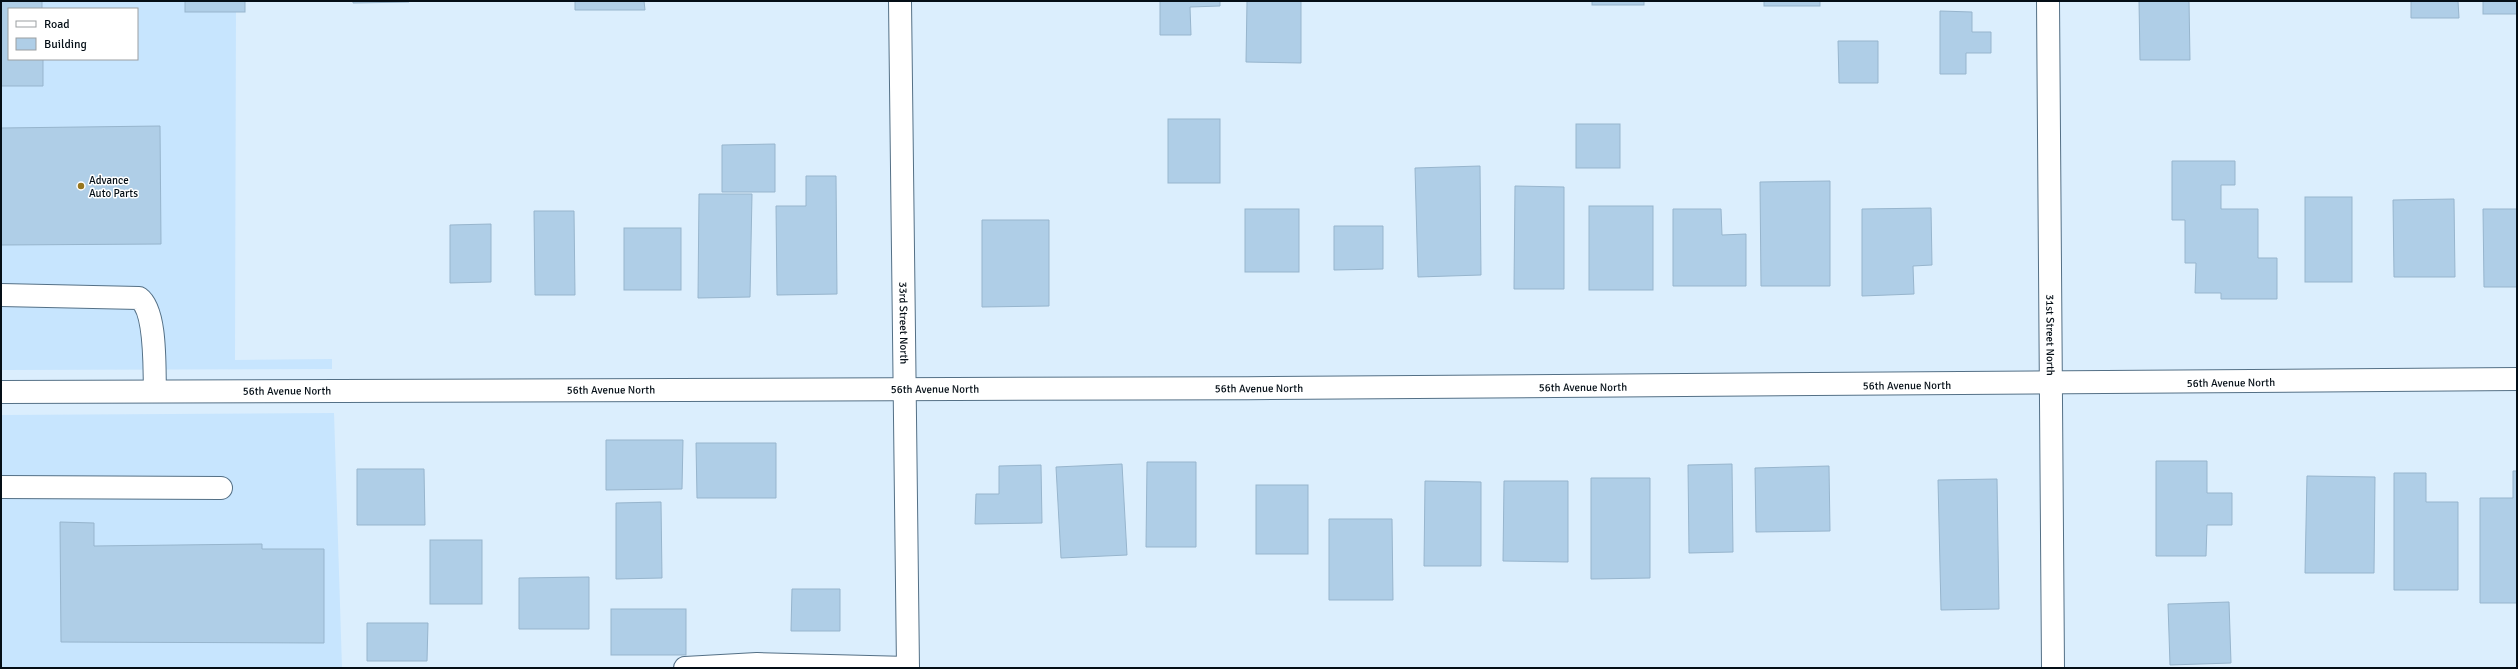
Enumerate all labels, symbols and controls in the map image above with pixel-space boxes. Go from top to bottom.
legend [8,8,138,60]
text: Road [44,17,70,32]
text: Building [44,37,87,52]
place label: Advance Auto Parts [89,174,138,200]
marker: Advance Auto Parts [76,181,86,191]
street label: 33rd Street North [896,282,910,364]
street label: 31st Street North [2043,294,2057,376]
street label: 56th Avenue North [2187,376,2275,390]
street label: 56th Avenue North [1863,379,1951,393]
street label: 56th Avenue North [1539,381,1627,394]
street label: 56th Avenue North [1215,382,1303,395]
street label: 56th Avenue North [567,383,655,397]
street label: 56th Avenue North [891,383,979,396]
street label: 56th Avenue North [243,384,331,398]

